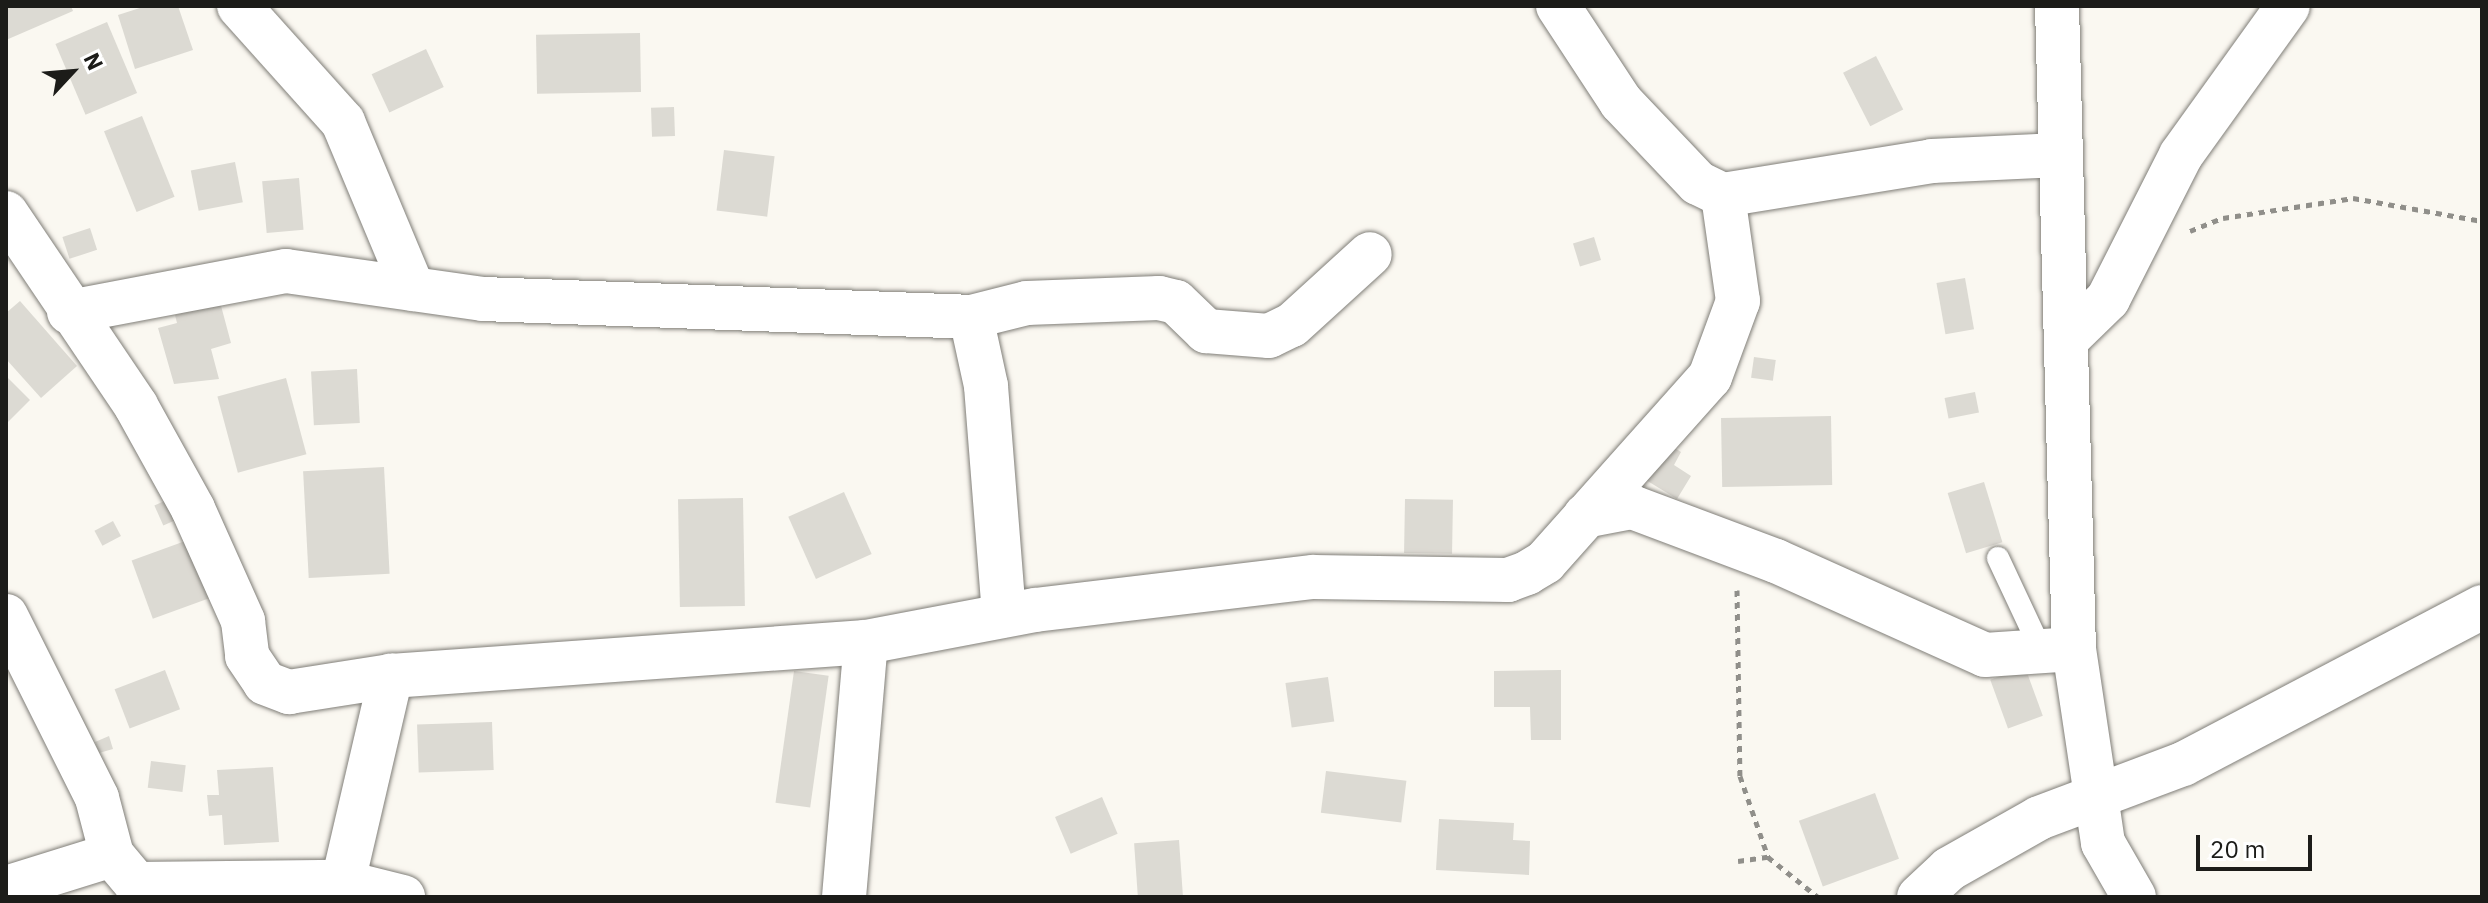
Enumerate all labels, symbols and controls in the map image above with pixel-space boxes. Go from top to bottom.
north arrow [32,32,112,112]
text: N [77,48,111,75]
scale bar [2200,819,2316,869]
text: 20 m [2210,833,2265,865]

